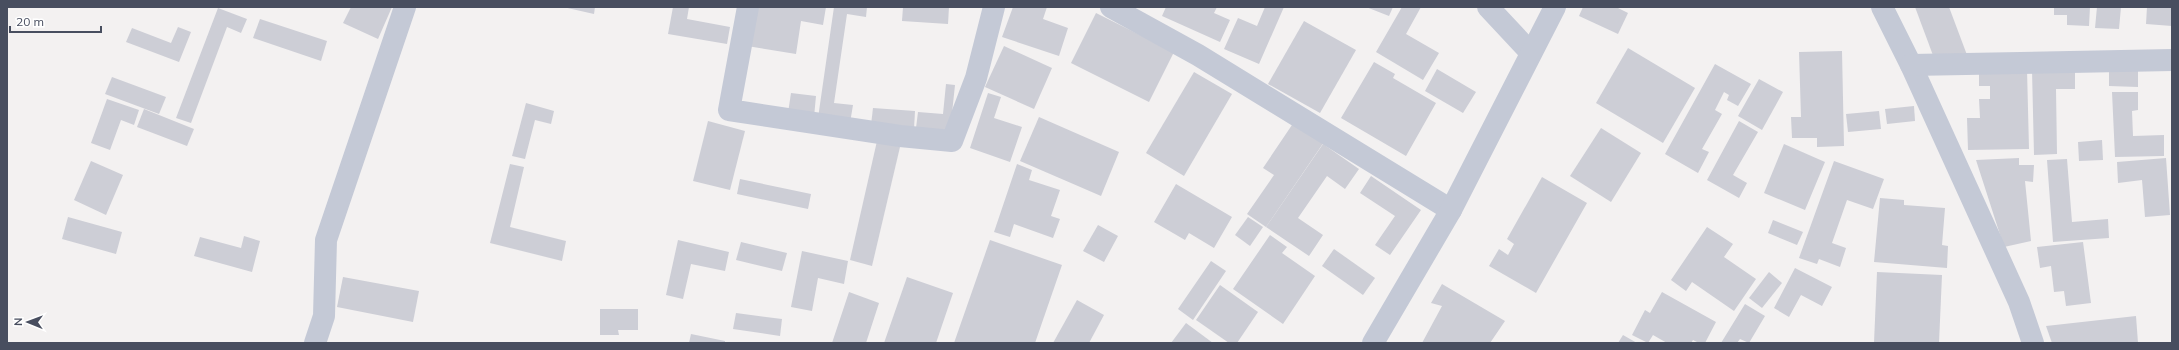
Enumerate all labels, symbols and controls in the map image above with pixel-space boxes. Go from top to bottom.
scale bar [10,8,101,34]
text: 20 m [16,14,44,29]
north arrow [8,302,48,342]
text: N [11,318,25,326]

